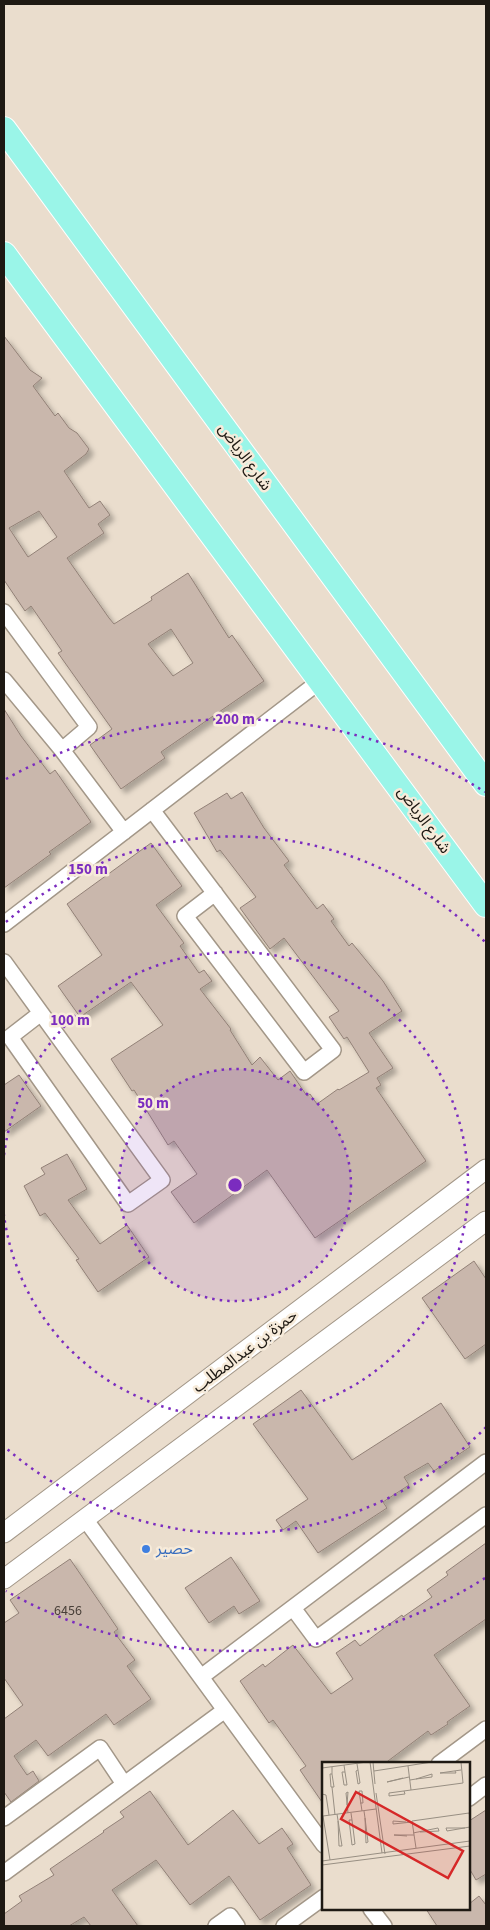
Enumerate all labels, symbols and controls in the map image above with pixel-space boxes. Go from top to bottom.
street label: شارع الرياض [212,419,277,496]
text: 200 m [215,709,255,730]
street label: شارع الرياض [391,782,456,859]
text: 150 m [68,859,108,880]
text: 100 m [50,1010,90,1031]
text: 50 m [137,1093,169,1114]
centre of rings [226,1176,244,1194]
street label: حمزة بن عبدالمطلب [188,1304,302,1398]
place label: حصير [155,1538,193,1560]
marker: حصير [140,1543,152,1555]
house number: 6456 [54,1601,82,1621]
inset map [322,1762,470,1910]

